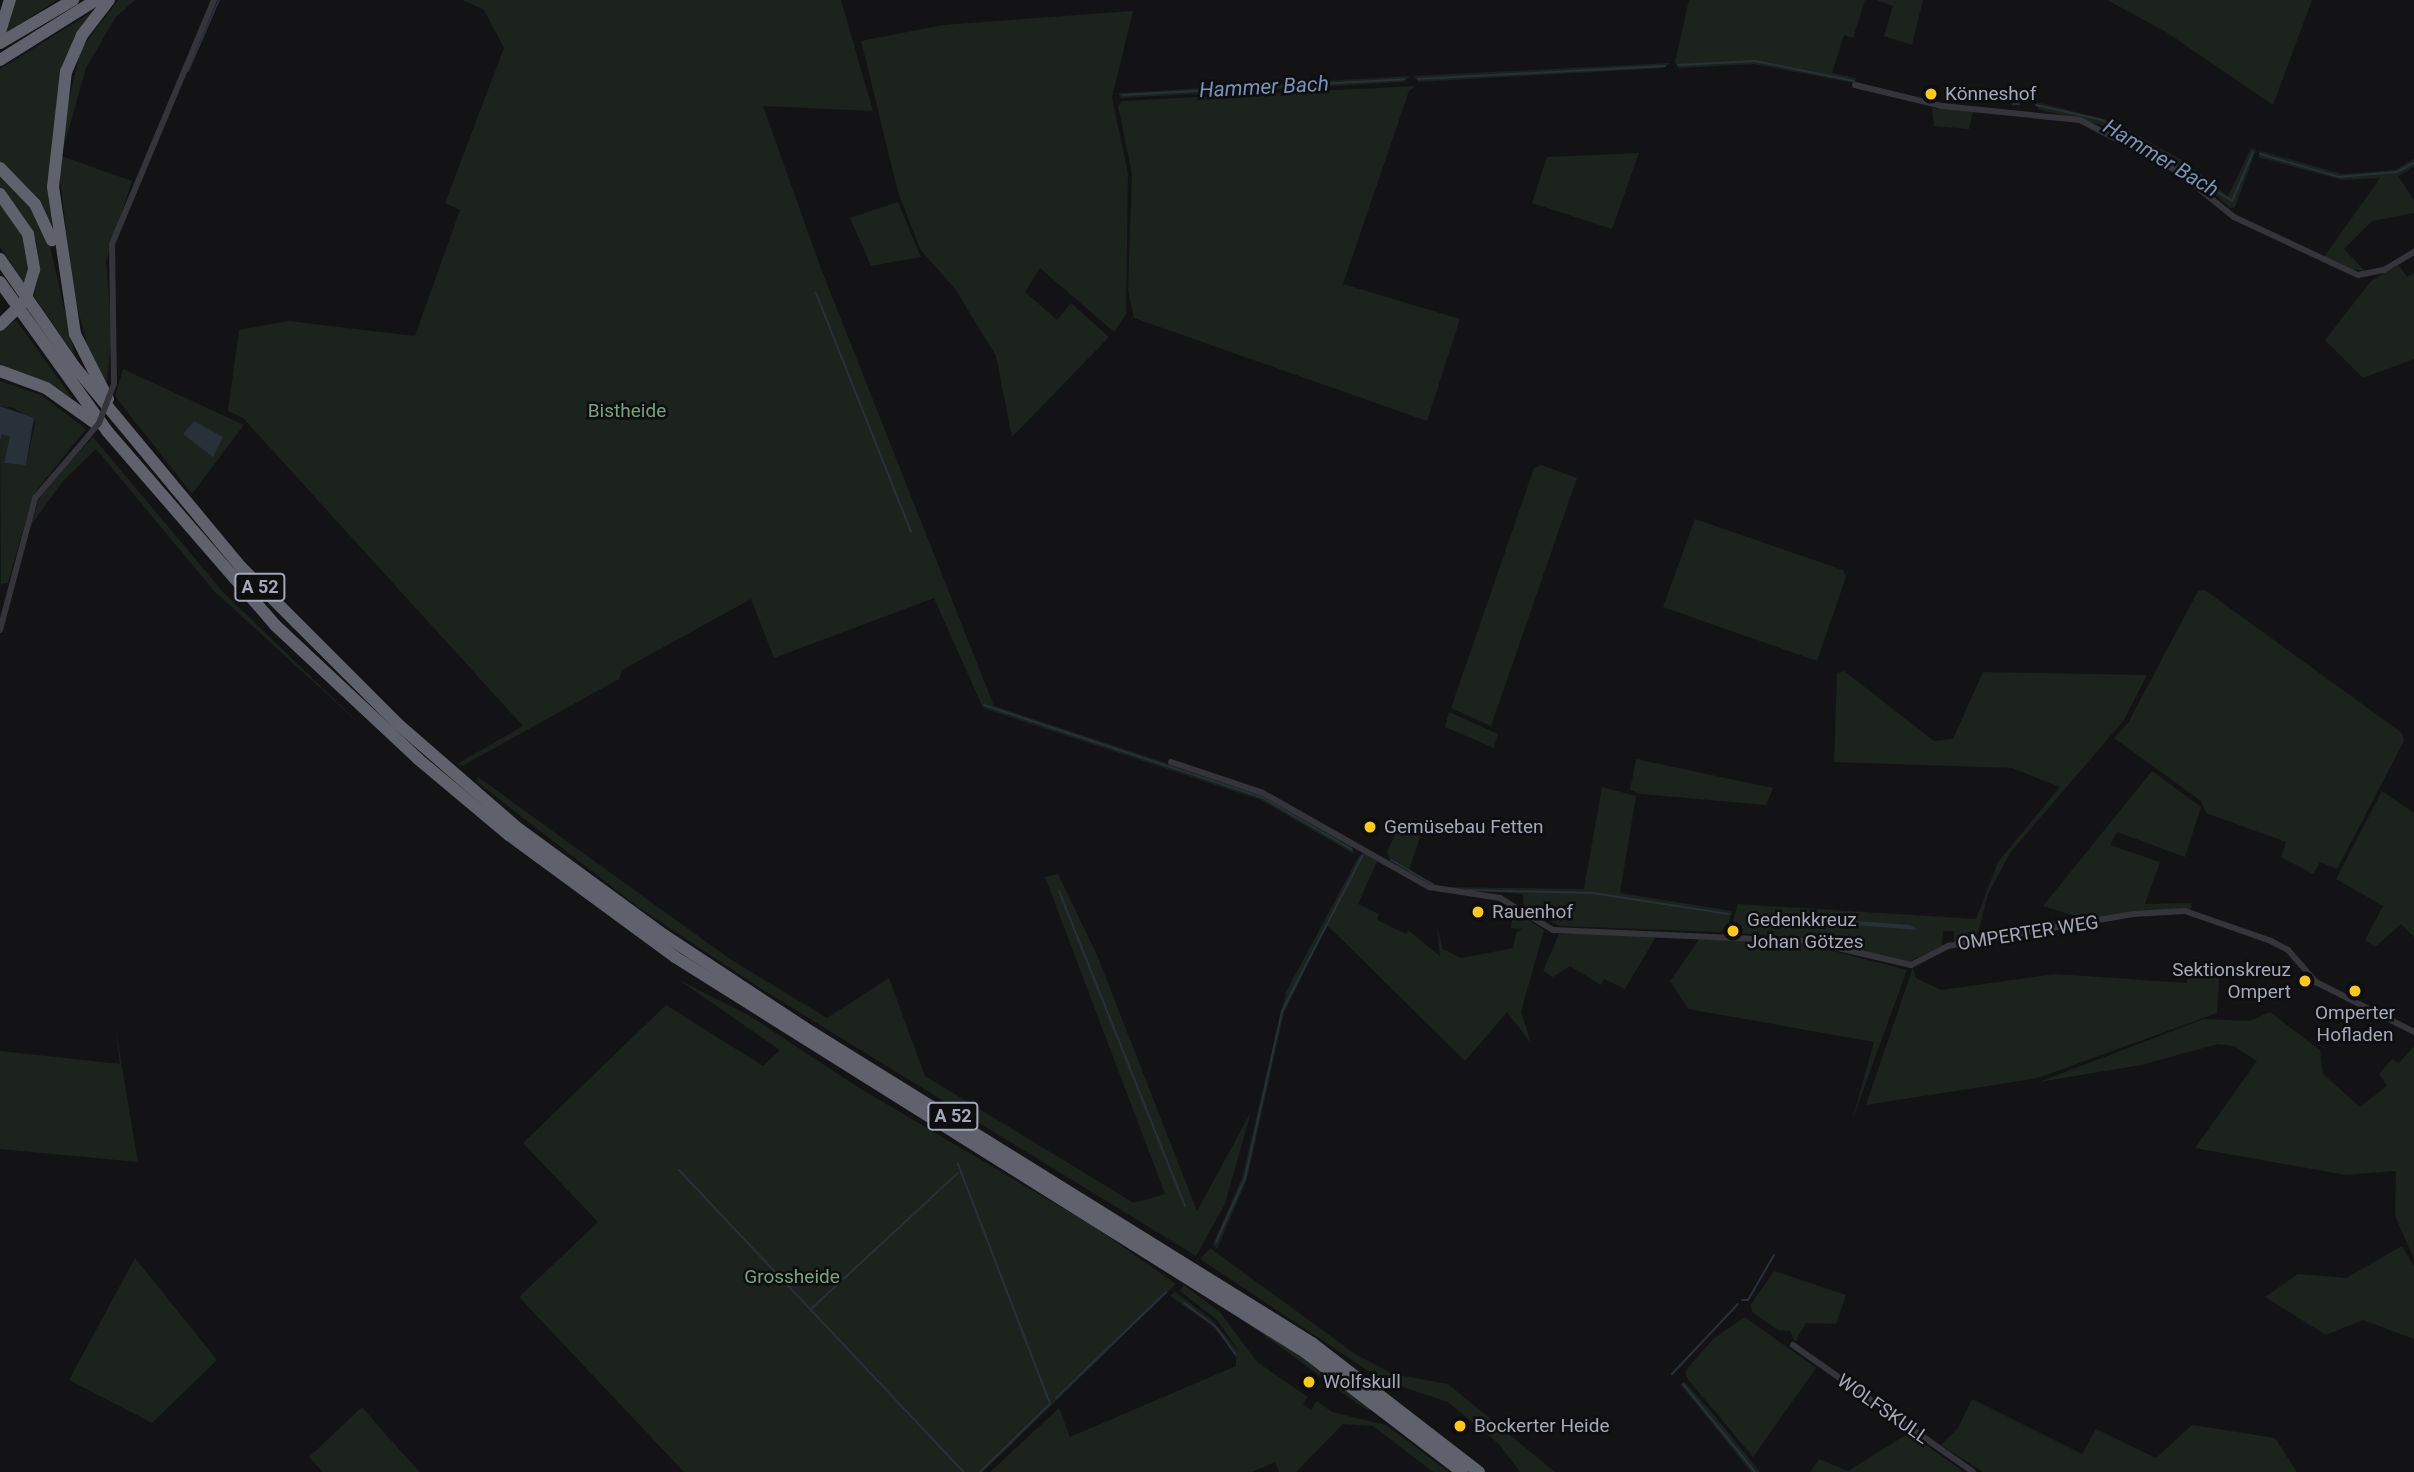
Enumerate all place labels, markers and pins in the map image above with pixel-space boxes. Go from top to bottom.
place label: Könneshof [1945,83,2036,105]
marker: Könneshof [1923,86,1939,102]
place label: Gemüsebau Fetten [1384,816,1544,838]
marker: Gemüsebau Fetten [1362,819,1378,835]
place label: Rauenhof [1492,901,1573,923]
marker: Rauenhof [1470,904,1486,920]
place label: Gedenkkreuz Johan Götzes [1747,909,1863,953]
marker: Gedenkkreuz Johan Götzes [1725,923,1741,939]
place label: Sektionskreuz Ompert [2172,959,2291,1003]
marker: Sektionskreuz Ompert [2297,973,2313,989]
marker: Omperter Hofladen [2347,983,2363,999]
place label: Omperter Hofladen [2315,1002,2395,1046]
place label: Wolfskull [1323,1371,1401,1393]
marker: Wolfskull [1301,1374,1317,1390]
place label: Bockerter Heide [1474,1415,1610,1437]
marker: Bockerter Heide [1452,1418,1468,1434]

